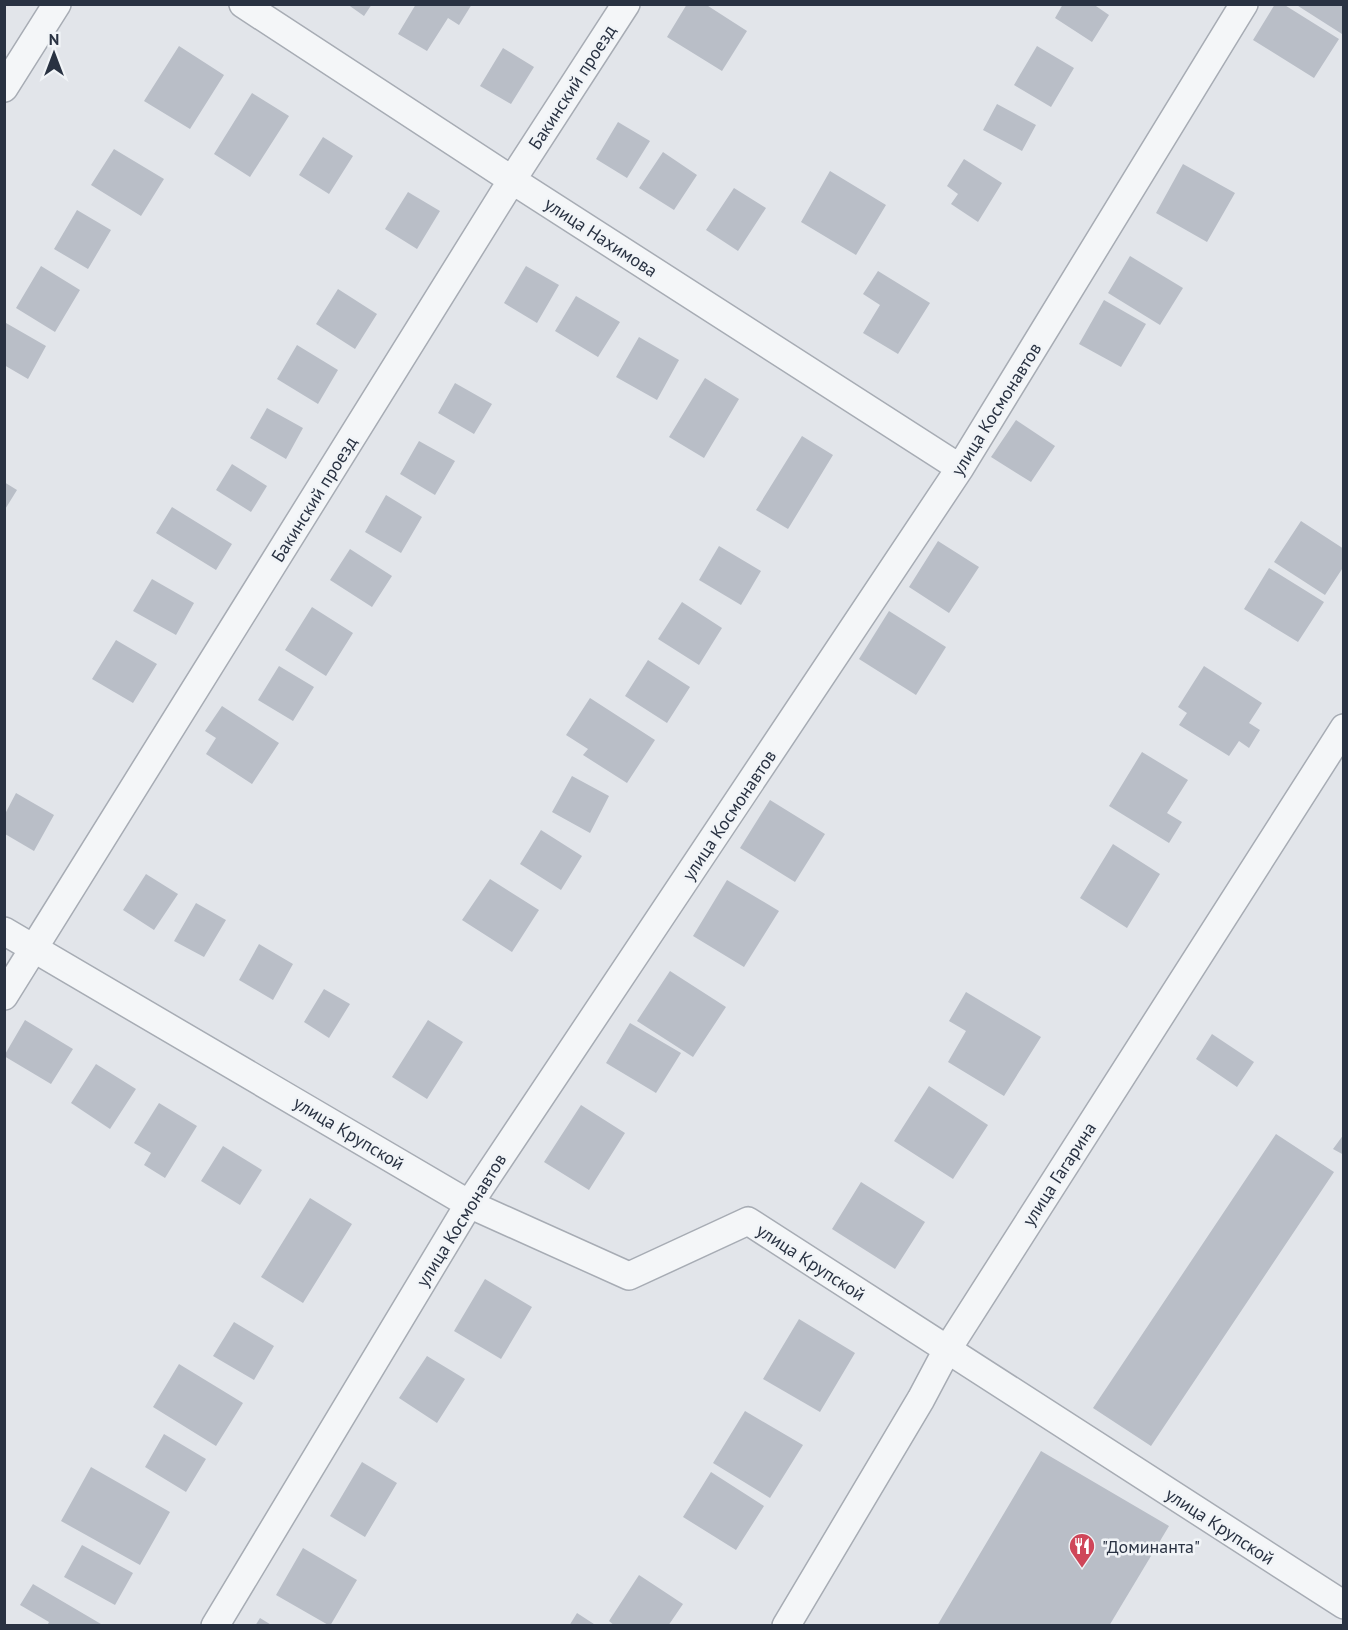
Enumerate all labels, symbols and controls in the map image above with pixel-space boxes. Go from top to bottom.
street label: Бакинский проезд [523,20,621,154]
north arrow [24,24,84,84]
text: N [49,29,59,49]
street label: улица Нахимова [540,192,662,282]
street label: улица Космонавтов [946,338,1046,480]
street label: Бакинский проезд [266,432,362,566]
street label: улица Космонавтов [677,745,781,885]
street label: улица Крупской [289,1091,409,1175]
street label: улица Гагарина [1017,1118,1101,1230]
street label: улица Космонавтов [411,1149,511,1291]
street label: улица Крупской [752,1218,870,1306]
street label: улица Крупской [1161,1482,1279,1570]
restaurant icon: "Доминанта" [1067,1531,1097,1569]
place label: "Доминанта" [1102,1535,1200,1558]

